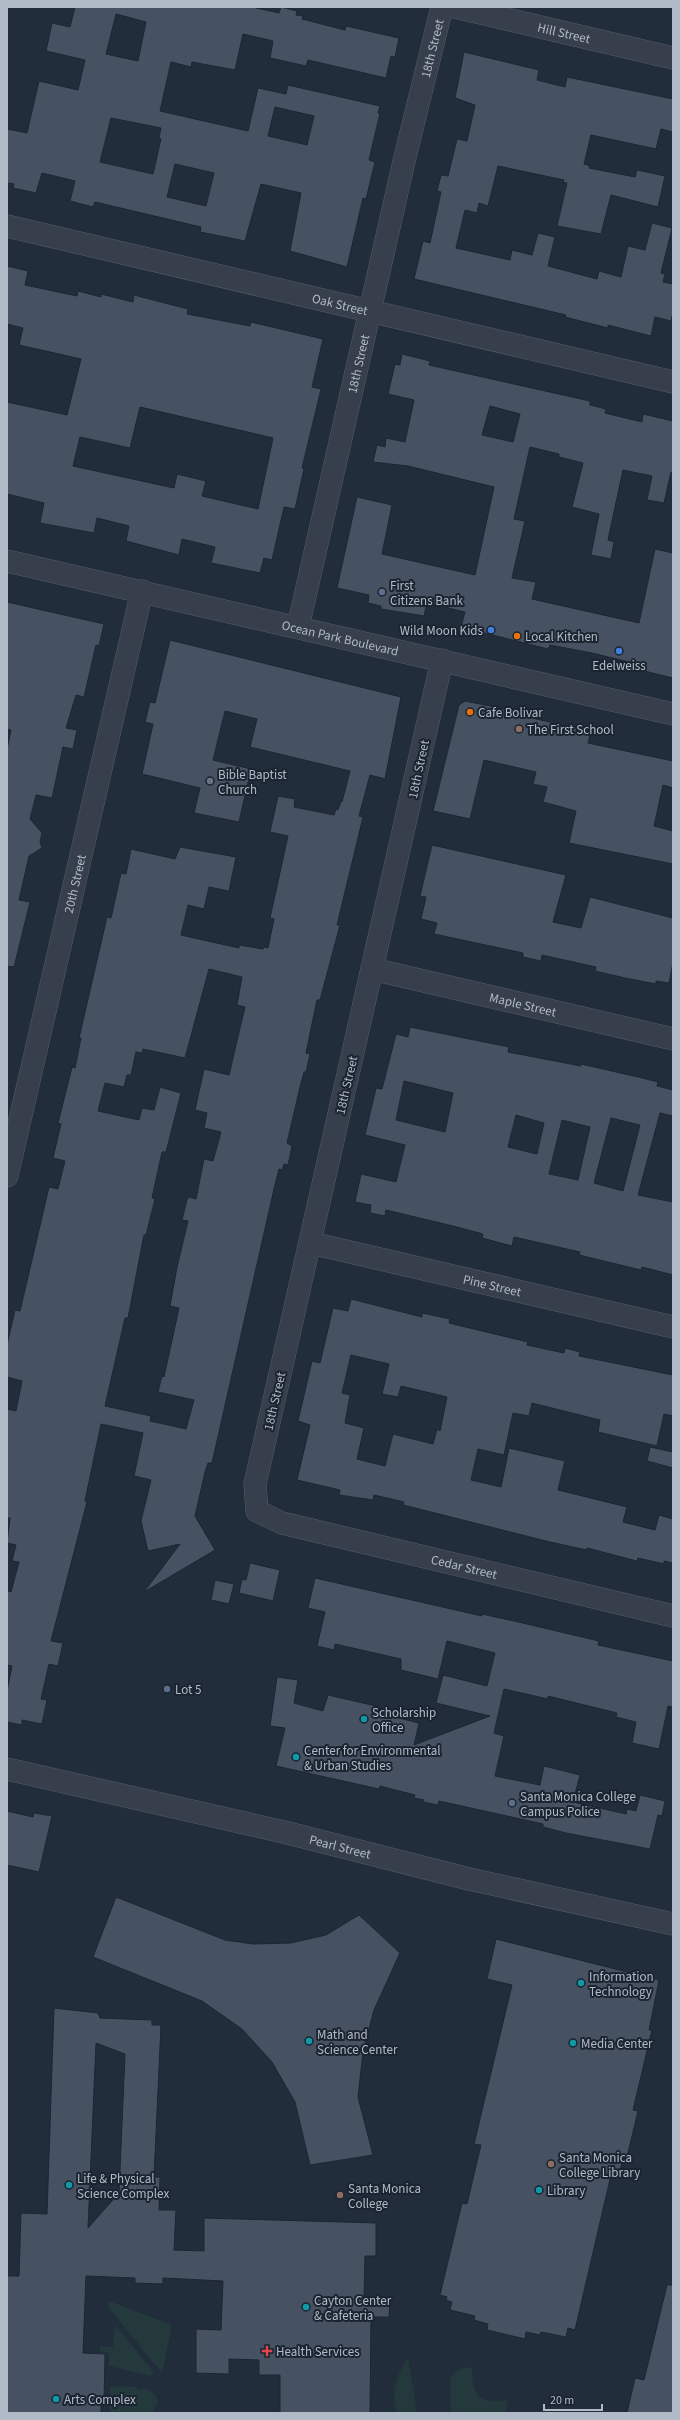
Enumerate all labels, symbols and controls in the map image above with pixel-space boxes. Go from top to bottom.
street label: 18th Street [417,17,449,80]
street label: Hill Street [536,19,593,48]
street label: Oak Street [310,290,370,320]
street label: 18th Street [344,332,374,395]
place label: First Citizens Bank [390,577,464,610]
marker: First Citizens Bank [377,587,387,597]
street label: Ocean Park Boulevard [280,616,400,661]
place label: Wild Moon Kids [400,622,484,640]
marker: Wild Moon Kids [486,625,496,635]
place label: Local Kitchen [525,628,598,646]
marker: Local Kitchen [512,631,522,641]
marker: Edelweiss [614,646,624,656]
place label: Edelweiss [592,657,646,675]
place label: Cafe Bolivar [478,704,543,722]
marker: Cafe Bolivar [465,707,475,717]
place label: The First School [527,721,614,739]
marker: The First School [514,724,524,734]
street label: 18th Street [404,738,434,800]
place label: Bible Baptist Church [218,766,287,799]
marker: Bible Baptist Church [205,776,215,786]
street label: 20th Street [60,852,91,915]
street label: Maple Street [487,989,559,1022]
street label: 18th Street [332,1054,363,1116]
street label: Pine Street [461,1271,523,1302]
street label: 18th Street [260,1370,291,1432]
street label: Cedar Street [429,1551,499,1584]
place label: Lot 5 [175,1681,201,1699]
marker: Lot 5 [162,1684,172,1694]
place label: Scholarship Office [372,1704,436,1737]
marker: Scholarship Office [359,1714,369,1724]
place label: Center for Environmental & Urban Studies [304,1742,441,1775]
marker: Center for Environmental & Urban Studies [291,1752,301,1762]
place label: Santa Monica College Campus Police [520,1788,636,1821]
marker: Santa Monica College Campus Police [507,1798,517,1808]
street label: Pearl Street [307,1831,373,1864]
place label: Information Technology [589,1968,654,2001]
marker: Information Technology [576,1978,586,1988]
place label: Math and Science Center [317,2026,398,2059]
place label: Media Center [581,2035,653,2053]
marker: Math and Science Center [304,2036,314,2046]
marker: Media Center [568,2038,578,2048]
place label: Santa Monica College Library [559,2149,640,2182]
marker: Santa Monica College Library [546,2159,556,2169]
place label: Life & Physical Science Complex [77,2170,169,2203]
marker: Life & Physical Science Complex [64,2180,74,2190]
place label: Santa Monica College [348,2180,421,2213]
place label: Library [547,2182,585,2200]
marker: Library [534,2185,544,2195]
marker: Santa Monica College [335,2190,345,2200]
place label: Cayton Center & Cafeteria [314,2292,392,2325]
marker: Cayton Center & Cafeteria [301,2302,311,2312]
place label: Health Services [276,2343,360,2361]
marker: Health Services [261,2345,273,2357]
scale bar [544,2386,602,2412]
place label: Arts Complex [64,2391,136,2409]
text: 20 m [550,2392,574,2409]
marker: Arts Complex [51,2394,61,2404]

